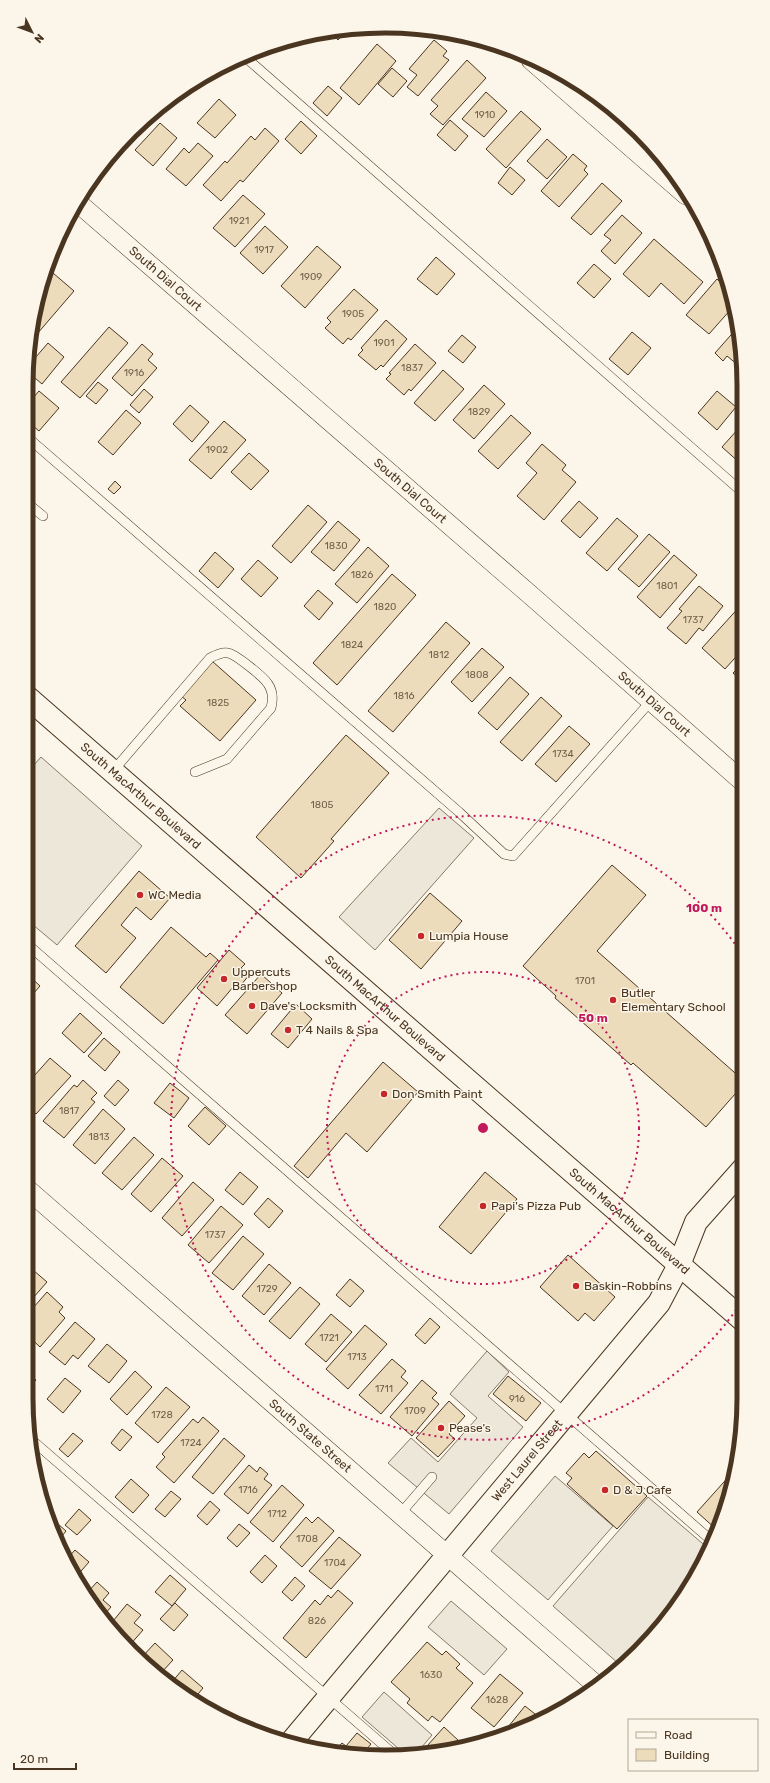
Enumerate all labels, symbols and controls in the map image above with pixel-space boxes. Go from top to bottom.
north arrow [12,12,52,52]
text: N [32,31,47,46]
house number: 1910 [475,109,495,121]
house number: 1921 [229,215,249,227]
street label: South Dial Court [126,243,205,314]
house number: 1917 [254,244,274,256]
house number: 1909 [300,271,322,283]
house number: 1905 [342,308,364,320]
house number: 1901 [374,337,394,349]
house number: 1837 [401,362,423,374]
house number: 1916 [124,367,144,379]
house number: 1829 [468,406,490,418]
house number: 1902 [206,444,228,456]
street label: South Dial Court [371,456,450,526]
house number: 1830 [325,540,348,552]
house number: 1826 [351,569,373,581]
house number: 1801 [656,580,678,592]
house number: 1820 [374,601,396,613]
house number: 1737 [683,614,703,626]
house number: 1824 [341,639,363,651]
house number: 1812 [429,649,450,661]
street label: South Dial Court [615,668,694,740]
house number: 1808 [465,669,489,681]
house number: 1816 [394,690,414,702]
house number: 1825 [207,697,229,709]
street label: South MacArthur Boulevard [78,740,204,852]
house number: 1734 [552,748,574,760]
house number: 1805 [311,799,334,811]
place label: WC Media [148,888,201,902]
marker: WC Media [135,890,145,900]
text: 100 m [686,901,722,915]
place label: Lumpia House [429,929,509,943]
marker: Lumpia House [416,931,426,941]
street label: South MacArthur Boulevard [322,952,448,1065]
place label: Uppercuts Barbershop [232,965,297,993]
marker: Uppercuts Barbershop [219,974,229,984]
house number: 1701 [575,975,595,987]
place label: Butler Elementary School [621,986,726,1014]
marker: Butler Elementary School [608,995,618,1005]
place label: Dave's Locksmith [260,999,357,1013]
marker: Dave's Locksmith [247,1001,257,1011]
text: 50 m [578,1011,608,1025]
place label: T 4 Nails & Spa [296,1023,378,1037]
marker: T 4 Nails & Spa [283,1025,293,1035]
place label: Don Smith Paint [392,1087,483,1101]
marker: Don Smith Paint [379,1089,389,1099]
house number: 1817 [59,1105,79,1117]
centre of rings [476,1121,490,1135]
house number: 1813 [89,1131,109,1143]
street label: South MacArthur Boulevard [566,1165,692,1277]
place label: Papi's Pizza Pub [491,1199,581,1213]
marker: Papi's Pizza Pub [478,1201,488,1211]
house number: 1737 [205,1229,225,1241]
place label: Baskin-Robbins [584,1279,672,1293]
marker: Baskin-Robbins [571,1281,581,1291]
house number: 1729 [256,1283,278,1295]
house number: 1721 [319,1332,339,1344]
house number: 1713 [347,1351,367,1363]
house number: 1711 [375,1383,393,1395]
house number: 916 [509,1393,525,1405]
street label: South State Street [266,1396,354,1476]
house number: 1709 [404,1405,426,1417]
house number: 1728 [151,1409,173,1421]
street label: West Laurel Street [489,1417,565,1504]
place label: Pease's [449,1421,491,1435]
marker: Pease's [436,1423,446,1433]
house number: 1724 [180,1437,202,1449]
place label: D & J Cafe [613,1483,672,1497]
house number: 1716 [238,1484,258,1496]
marker: D & J Cafe [600,1485,610,1495]
house number: 1712 [267,1508,287,1520]
house number: 1708 [296,1533,318,1545]
house number: 1704 [324,1557,346,1569]
house number: 826 [308,1615,326,1627]
house number: 1630 [420,1669,442,1681]
house number: 1628 [486,1694,508,1706]
legend [628,1719,758,1771]
text: Road [664,1728,692,1742]
scale bar [14,1745,76,1771]
text: Building [664,1748,710,1762]
text: 20 m [20,1752,48,1766]

